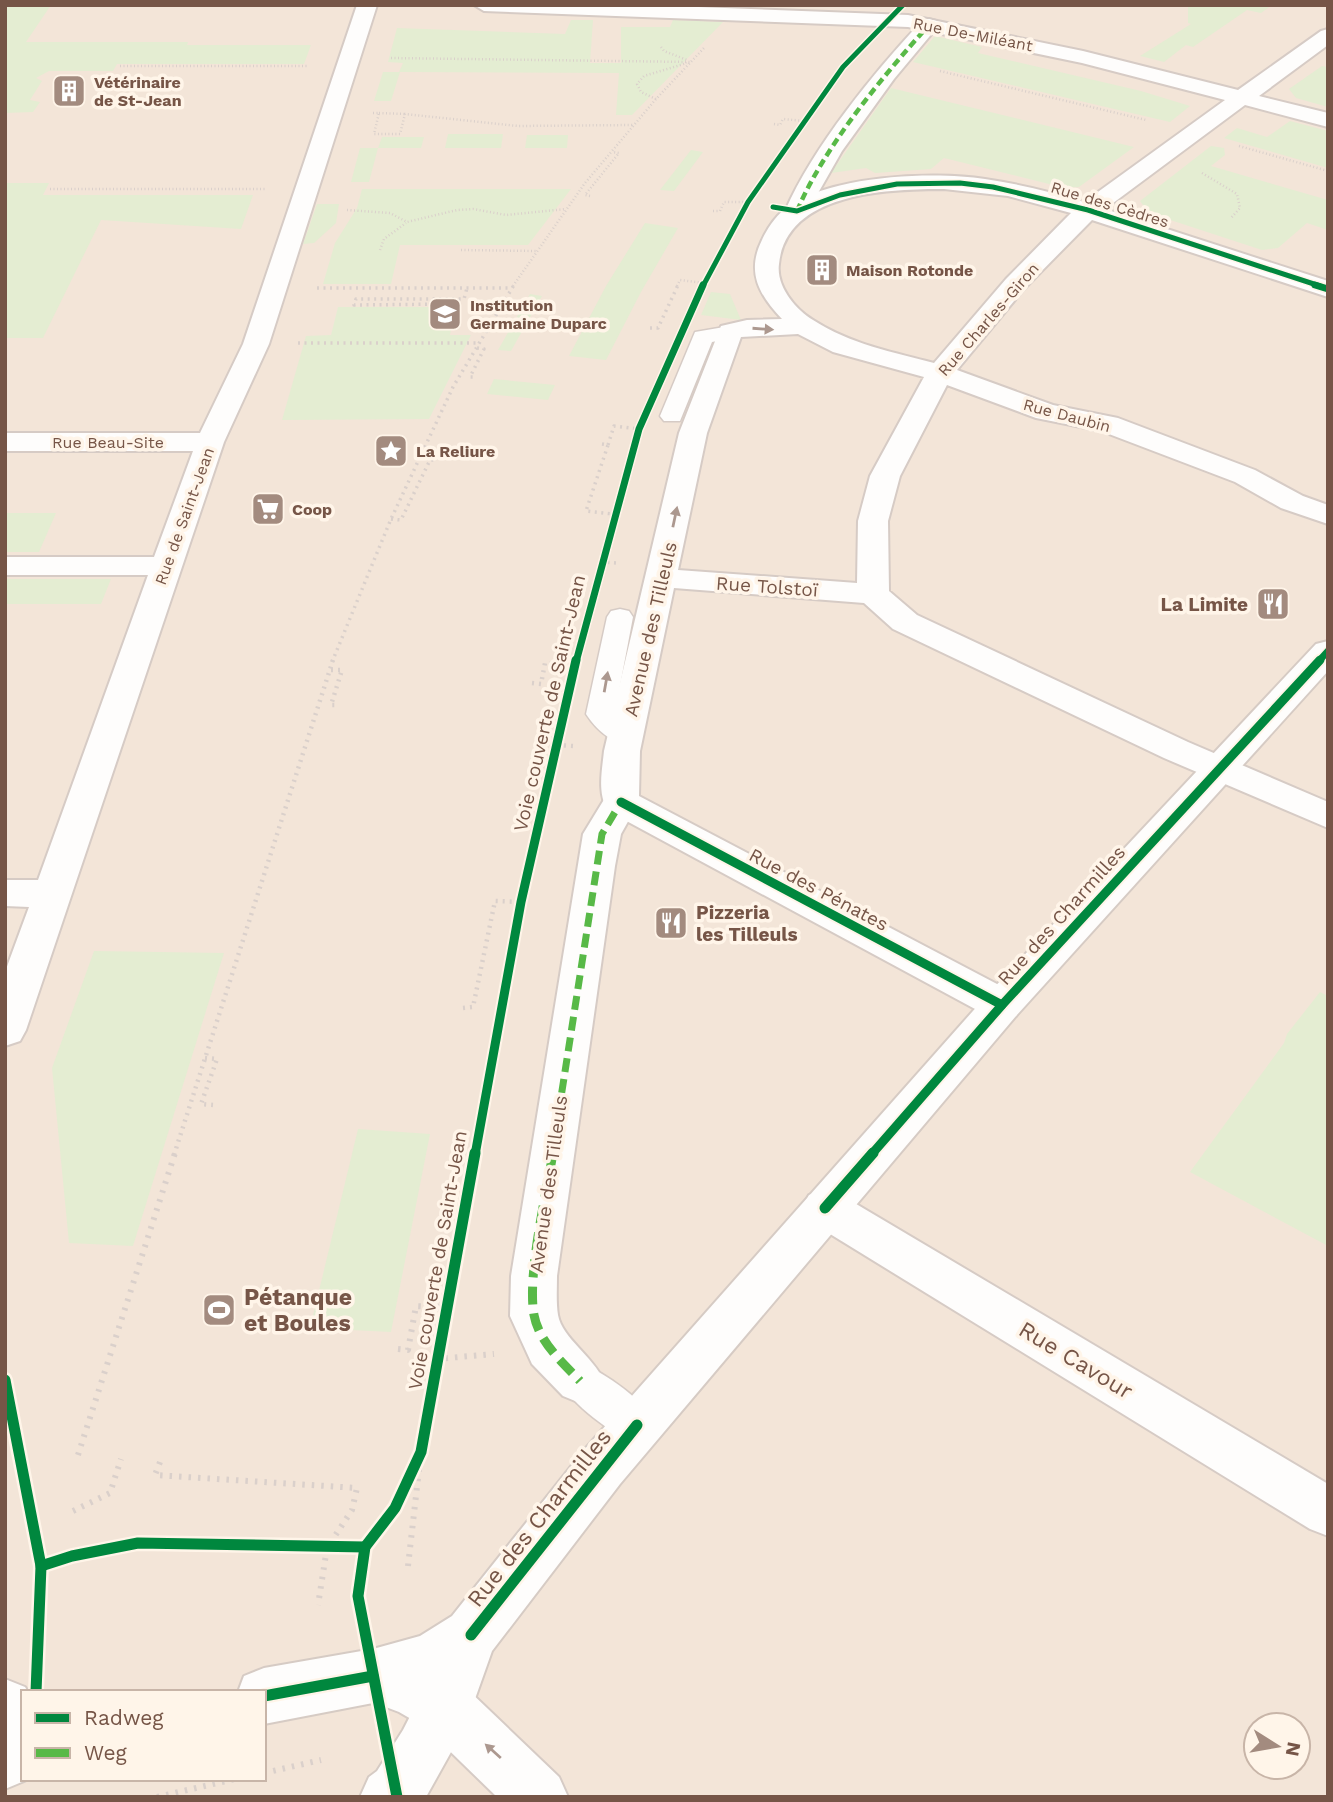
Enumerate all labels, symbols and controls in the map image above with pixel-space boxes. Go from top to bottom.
street label: Rue De-Miléant [911,14,1035,55]
building icon: Vétérinaire de St-Jean [50,72,88,110]
place label: Vétérinaire de St-Jean [94,73,182,110]
street label: Rue des Cèdres [1049,178,1171,231]
building icon: Maison Rotonde [803,251,841,289]
street label: Rue Charles-Giron [934,259,1043,380]
place label: Maison Rotonde [846,261,973,280]
school or university icon: Institution Germaine Duparc [426,295,464,333]
place label: Institution Germaine Duparc [470,296,607,333]
one-way arrow [753,323,775,334]
street label: Rue Daubin [1021,395,1113,436]
place icon: La Reliure [372,432,410,470]
street label: Rue Beau-Site [52,433,164,452]
place label: La Reliure [416,442,495,461]
street label: Rue de Saint-Jean [151,445,218,587]
supermarket icon: Coop [249,490,287,528]
place label: Coop [292,500,332,519]
one-way arrow [669,506,680,528]
street label: Avenue des Tilleuls [619,539,682,719]
street label: Rue Tolstoï [715,571,820,602]
street label: Voie couverte de Saint-Jean [509,572,590,834]
restaurant icon: La Limite [1254,585,1292,623]
place label: La Limite [1161,593,1248,616]
one-way arrow [601,671,612,693]
street label: Rue des Charmilles [993,841,1130,990]
street label: Rue des Pénates [745,843,892,936]
place label: Pizzeria les Tilleuls [696,901,798,946]
restaurant icon: Pizzeria les Tilleuls [652,904,690,942]
street label: Avenue des Tilleuls [525,1094,572,1274]
street label: Voie couverte de Saint-Jean [403,1129,472,1391]
place label: Pétanque et Boules [244,1284,352,1337]
sports icon: Pétanque et Boules [200,1291,238,1329]
street label: Rue Cavour [1014,1316,1138,1405]
street label: Rue des Charmilles [462,1424,617,1612]
legend [21,1690,266,1781]
text: Radweg [84,1705,164,1730]
north arrow [1242,1711,1312,1781]
text: Weg [84,1740,128,1765]
text: N [1281,1740,1306,1758]
one-way arrow [484,1743,502,1759]

